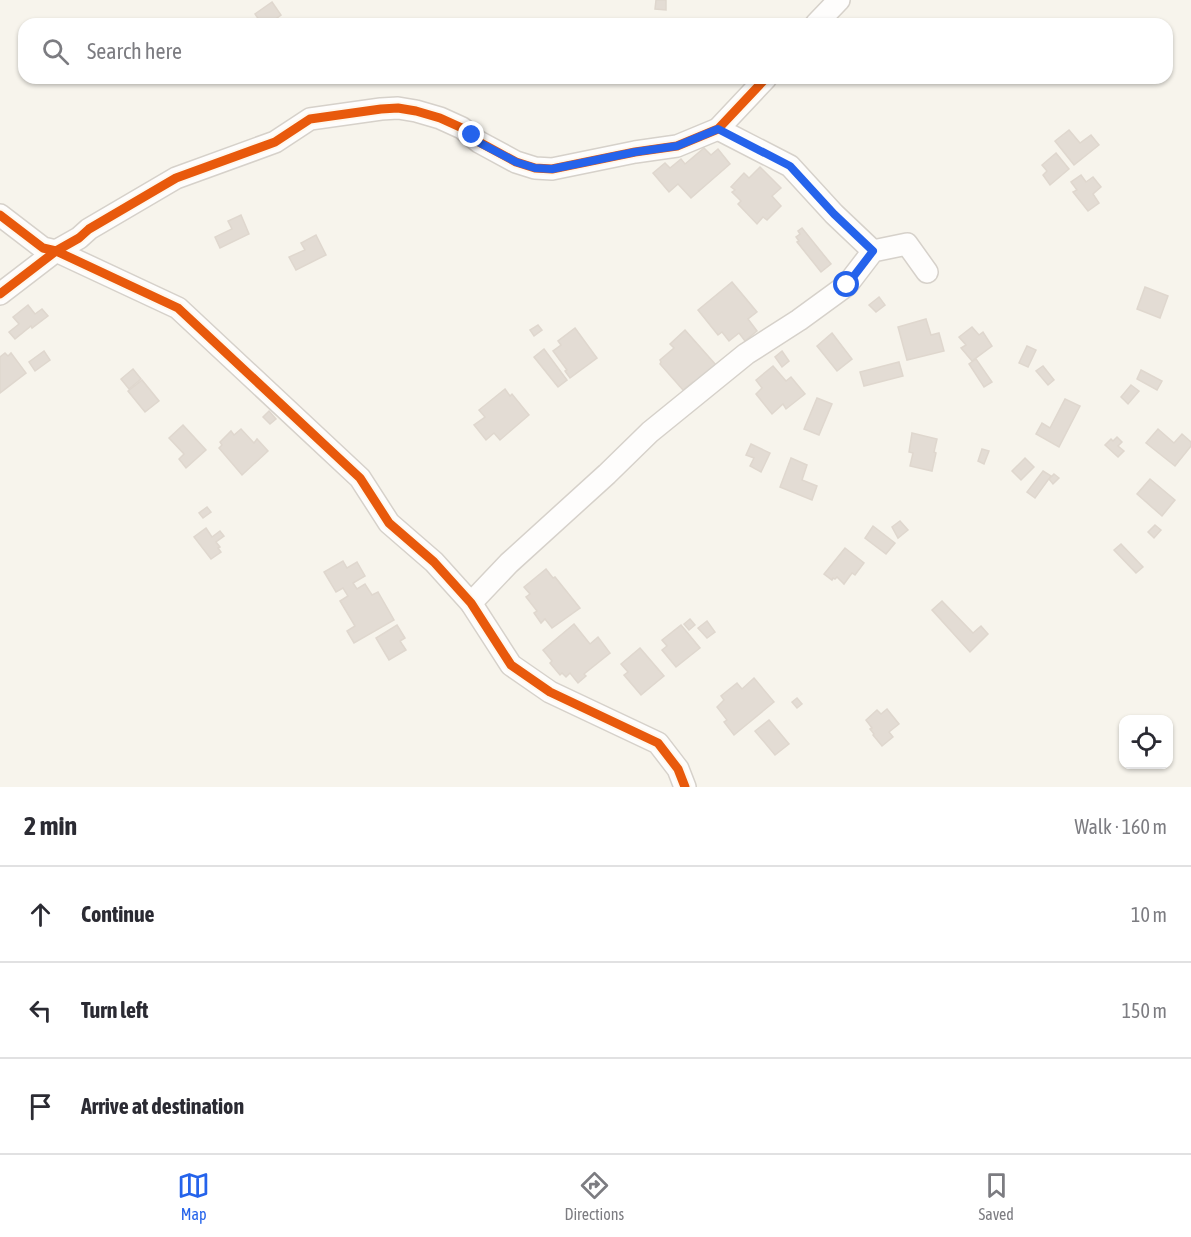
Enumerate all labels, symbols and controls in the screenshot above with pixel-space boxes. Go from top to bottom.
search box [18,18,1173,84]
icon: search [39,35,72,68]
text: Search here [87,38,182,64]
route end [458,121,484,147]
route start [833,271,859,297]
map controls [1119,715,1173,769]
button: locate [1119,715,1173,769]
text: 2 min [24,811,77,841]
text: Walk · 160 m [1075,815,1167,838]
icon: ahead [24,898,57,931]
text: Continue [81,901,155,927]
text: 10 m [1131,903,1167,926]
icon: left [24,994,57,1027]
text: Turn left [81,997,148,1023]
text: 150 m [1122,999,1167,1022]
icon: arrive [24,1090,57,1123]
text: Arrive at destination [81,1093,244,1119]
tab: Map [177,1169,210,1223]
tab: Directions [564,1169,624,1223]
tab: Saved [978,1169,1014,1223]

